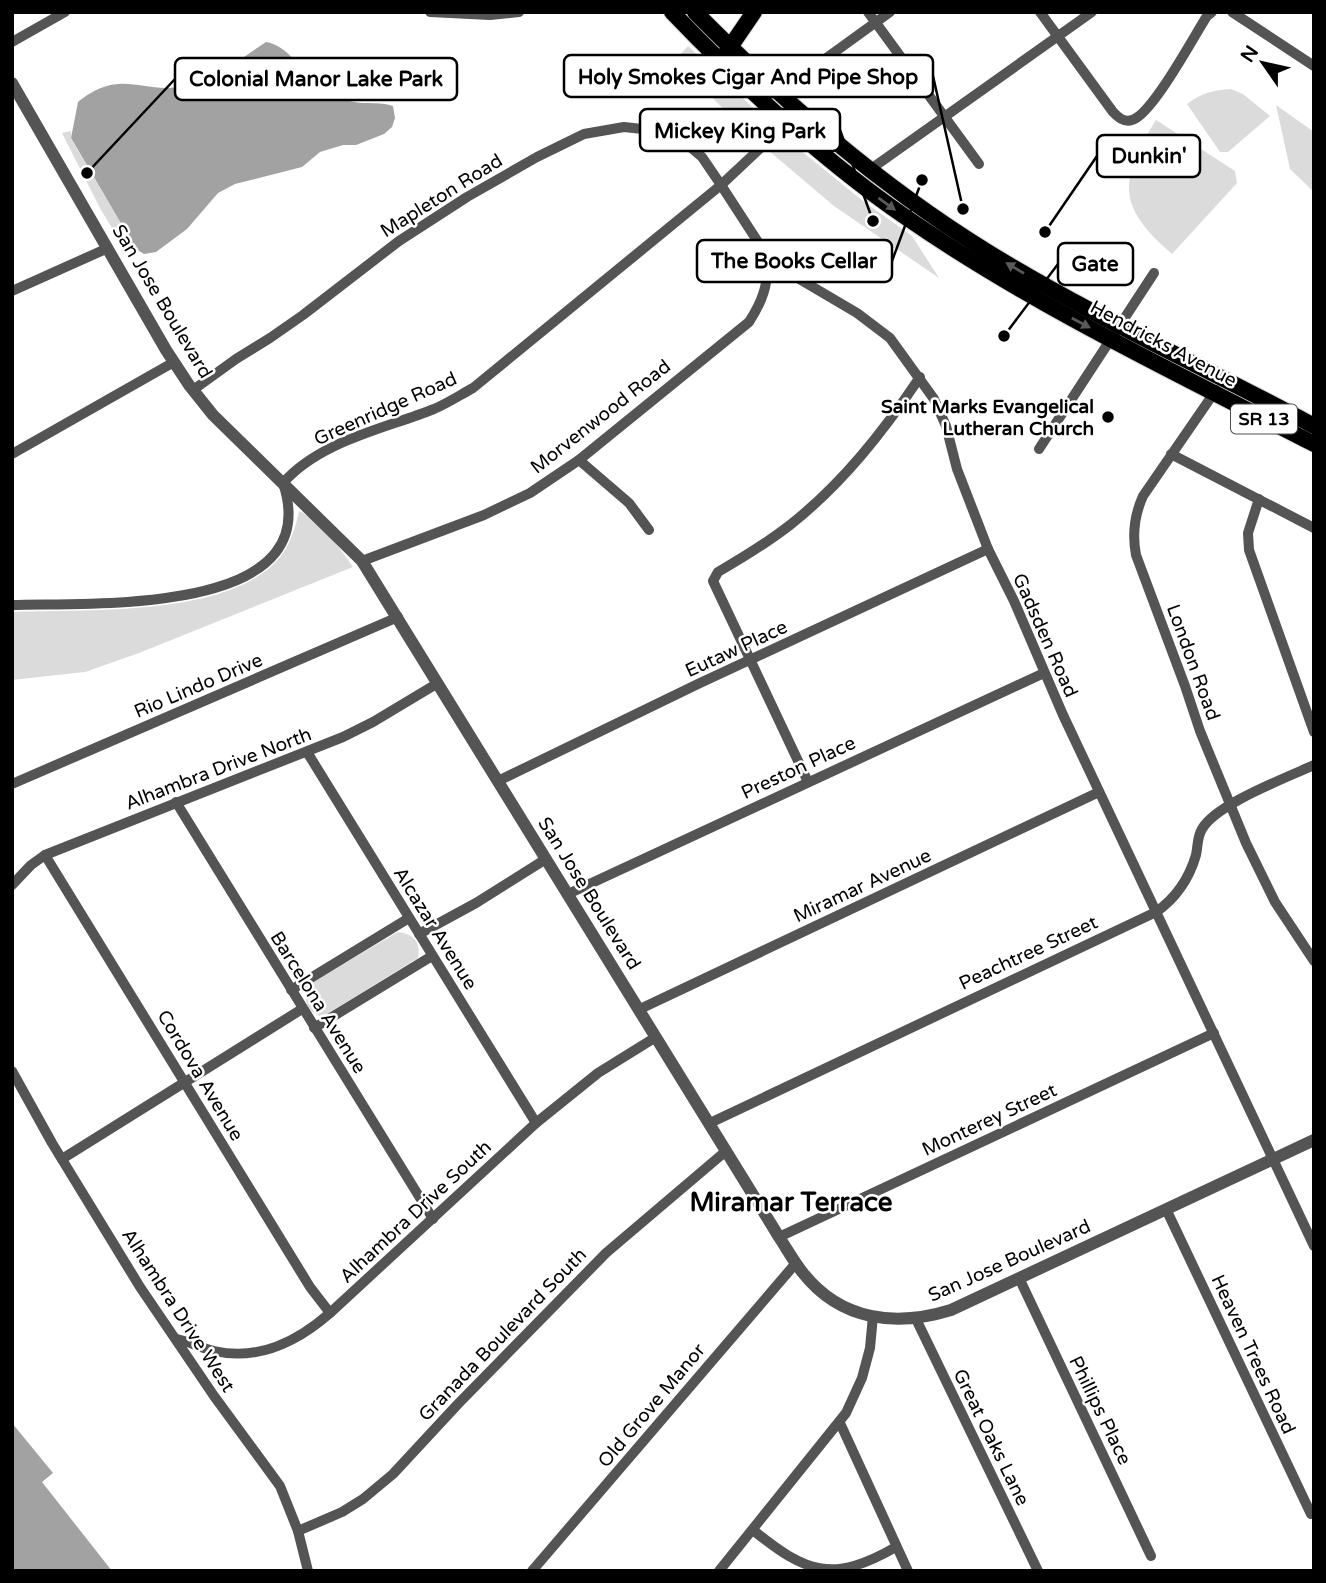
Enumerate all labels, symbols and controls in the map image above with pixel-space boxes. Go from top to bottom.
north arrow [1228,28,1298,98]
text: N [1236,42,1263,67]
callout: Holy Smokes Cigar And Pipe Shop [564,55,933,97]
callout: Colonial Manor Lake Park [175,58,457,100]
text: Holy Smokes Cigar And Pipe Shop [578,65,918,90]
text: Colonial Manor Lake Park [189,67,444,92]
callout: Mickey King Park [640,109,840,151]
text: Mickey King Park [654,119,827,144]
callout: Dunkin' [1097,135,1200,177]
text: Dunkin' [1111,144,1187,169]
street label: Mapleton Road [377,150,506,242]
one-way arrow [878,197,896,211]
street label: San Jose Boulevard [108,221,217,382]
callout: The Books Cellar [697,240,892,282]
callout: Gate [1058,243,1133,285]
text: The Books Cellar [710,249,878,274]
text: Gate [1071,252,1119,277]
one-way arrow [1006,262,1025,274]
street label: Hendricks Avenue [1086,296,1241,392]
one-way arrow [1071,317,1091,329]
street label: Morvenwood Road [526,355,675,478]
street label: Greenridge Road [311,368,460,450]
place label: Saint Marks Evangelical Lutheran Church [881,396,1094,440]
road number: SR 13 [1231,404,1297,433]
marker: Saint Marks Evangelical Lutheran Church [1100,409,1116,425]
street label: Gadsden Road [1008,570,1082,701]
street label: London Road [1162,601,1224,723]
street label: Eutaw Place [682,616,791,682]
street label: Rio Lindo Drive [131,649,266,723]
street label: Alhambra Drive North [122,723,315,815]
street label: Preston Place [738,732,859,804]
street label: San Jose Boulevard [533,813,645,974]
street label: Miramar Avenue [790,844,935,927]
street label: Alcazar Avenue [389,863,482,994]
street label: Peachtree Street [956,911,1101,995]
street label: Barcelona Avenue [266,928,371,1078]
street label: Cordova Avenue [152,1006,248,1145]
street label: Monterey Street [919,1079,1060,1161]
street label: Alhambra Drive South [335,1136,496,1288]
district label: Miramar Terrace [690,1187,893,1218]
street label: San Jose Boulevard [925,1215,1094,1307]
street label: Alhambra Drive West [117,1225,239,1396]
street label: Granada Boulevard South [414,1244,591,1426]
street label: Heaven Trees Road [1207,1271,1300,1438]
street label: Old Grove Manor [594,1339,710,1472]
street label: Phillips Place [1064,1353,1136,1468]
street label: Great Oaks Lane [949,1366,1034,1509]

